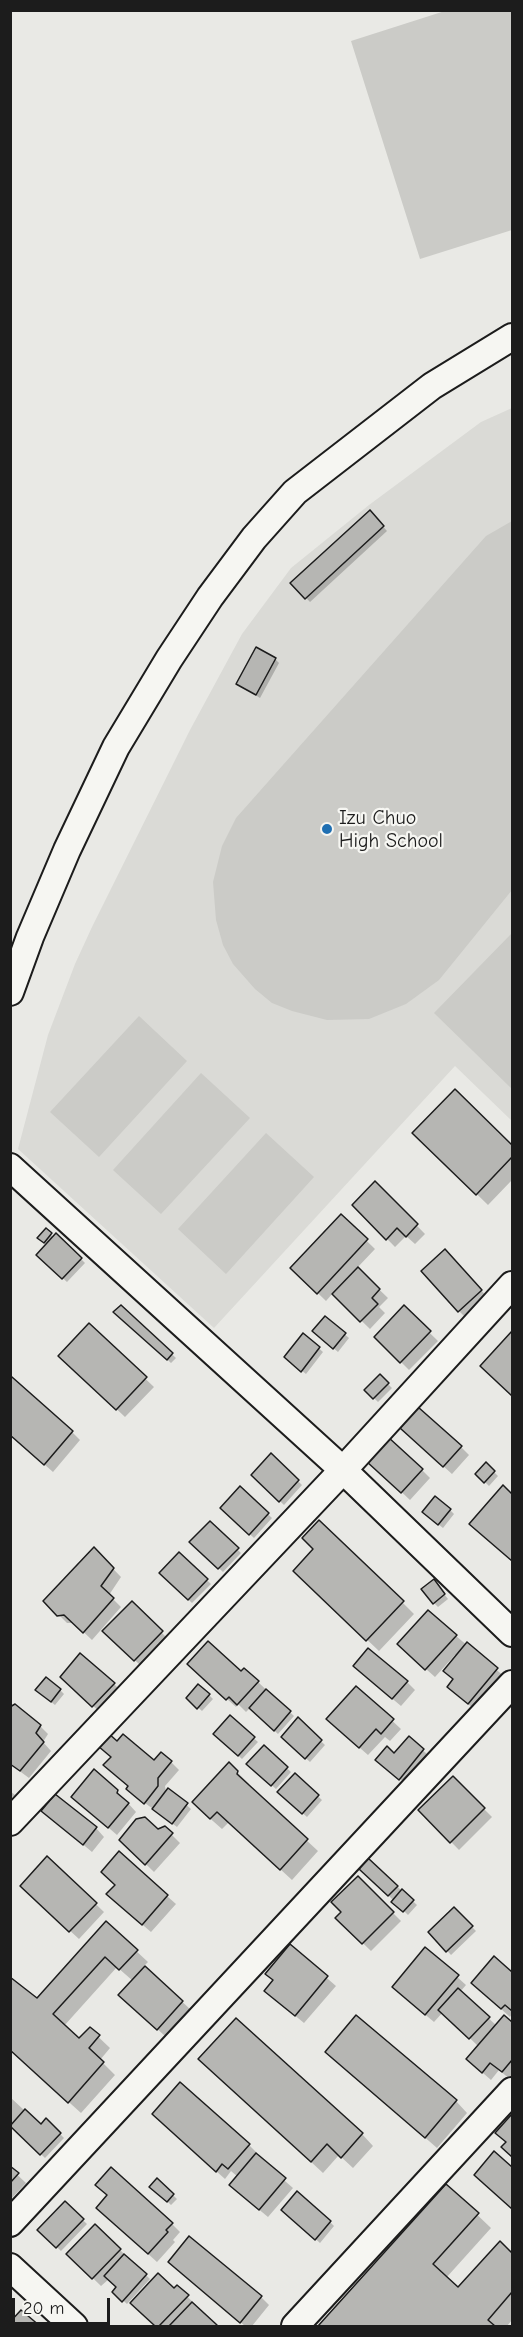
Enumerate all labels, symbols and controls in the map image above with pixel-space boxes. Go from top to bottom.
place label: Izu Chuo High School [339,806,443,853]
marker: Izu Chuo High School [320,822,334,836]
scale bar [15,2286,112,2324]
text: 20 m [23,2298,64,2319]

